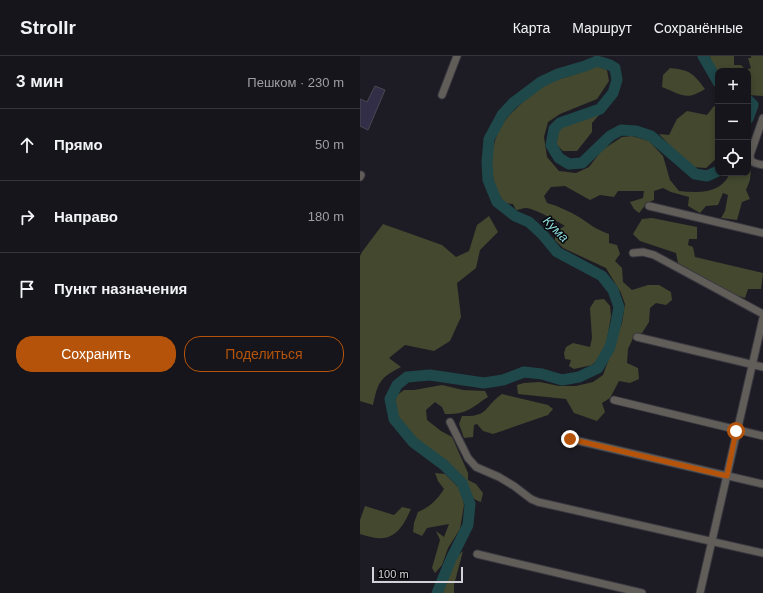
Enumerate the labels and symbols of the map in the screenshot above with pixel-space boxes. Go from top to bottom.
water label: Кума [540,213,572,245]
route start [727,422,745,440]
route end [561,430,579,448]
scale bar [372,565,463,584]

